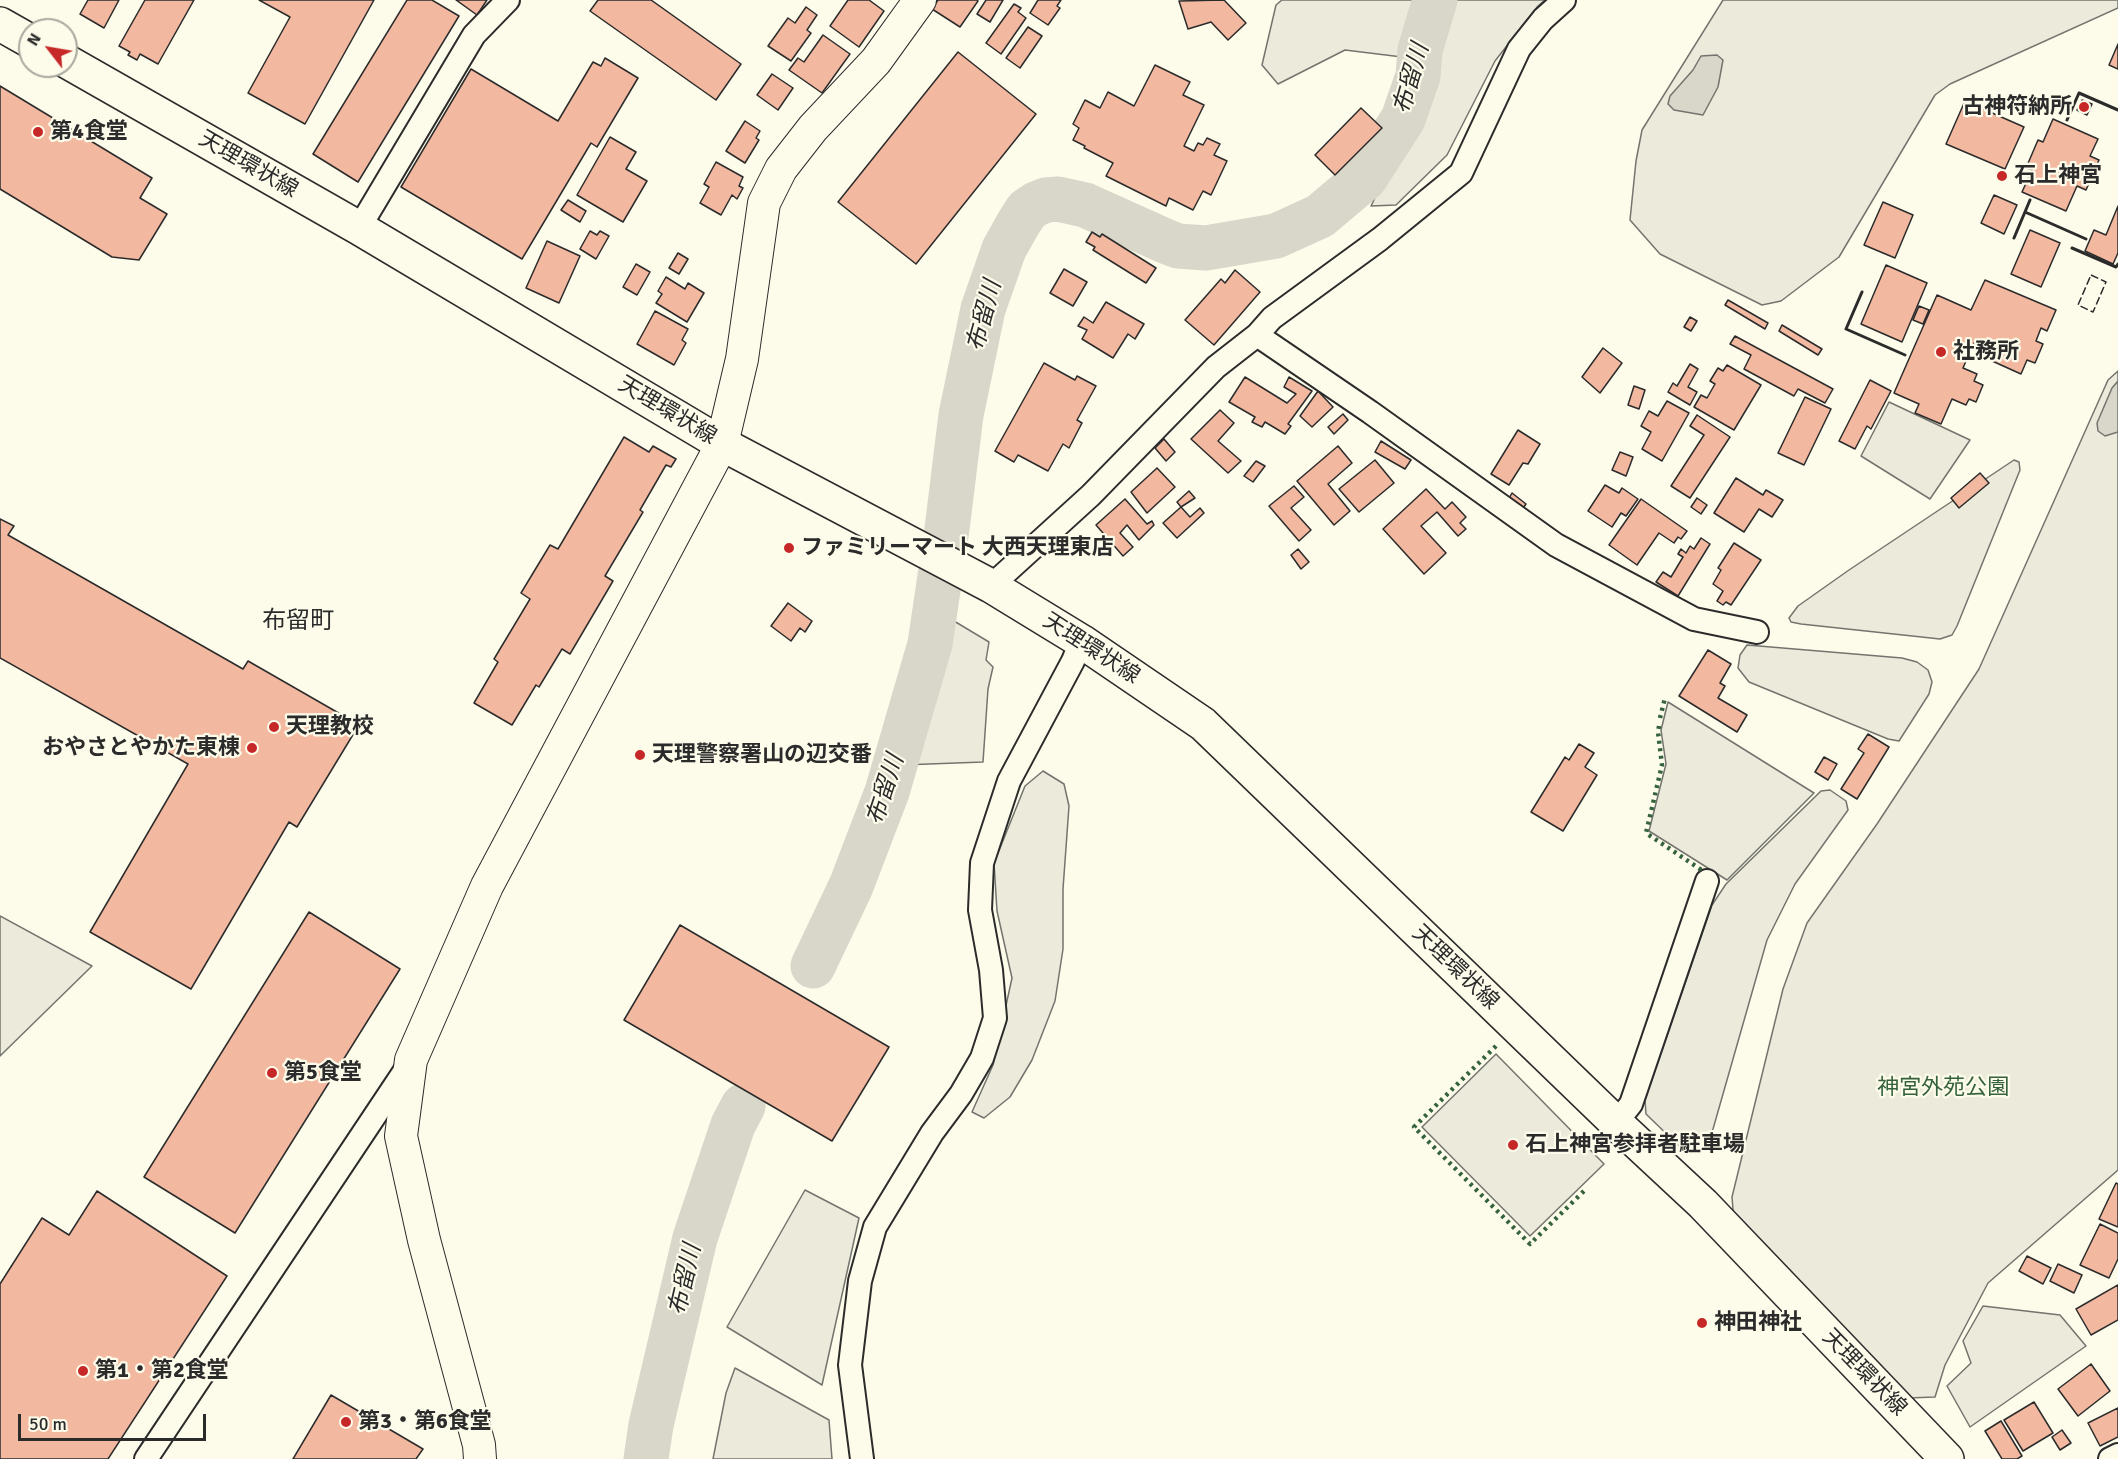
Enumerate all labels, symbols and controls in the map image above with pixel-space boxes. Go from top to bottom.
north arrow [18,18,78,78]
text: N [23,30,46,50]
water label: 布留川 [1388,40,1436,118]
place label: 古神符納所 [1962,94,2072,120]
marker: 古神符納所 [2077,100,2091,114]
place label: 第4食堂 [50,119,128,145]
marker: 第4食堂 [31,125,45,139]
street label: 天理環状線 [194,126,302,204]
place label: 石上神宮 [2014,163,2102,189]
marker: 石上神宮 [1995,169,2009,183]
water label: 布留川 [962,277,1008,355]
place label: 社務所 [1953,339,2019,365]
marker: 社務所 [1934,345,1948,359]
street label: 天理環状線 [613,371,721,451]
place label: ファミリーマート 大西天理東店 [801,535,1114,561]
marker: ファミリーマート 大西天理東店 [782,541,796,555]
district label: 布留町 [262,608,334,636]
street label: 天理環状線 [1038,608,1144,690]
place label: 天理教校 [286,714,374,740]
marker: 天理教校 [267,720,281,734]
place label: おやさとやかた東棟 [42,735,240,761]
marker: おやさとやかた東棟 [245,741,259,755]
place label: 天理警察署山の辺交番 [652,742,872,768]
marker: 天理警察署山の辺交番 [633,748,647,762]
water label: 布留川 [861,751,911,829]
street label: 天理環状線 [1406,920,1504,1016]
place label: 第5食堂 [284,1060,362,1086]
marker: 第5食堂 [265,1066,279,1080]
park label: 神宮外苑公園 [1877,1075,2009,1101]
place label: 石上神宮参拝者駐車場 [1525,1132,1745,1158]
marker: 石上神宮参拝者駐車場 [1506,1138,1520,1152]
water label: 布留川 [664,1242,708,1318]
place label: 神田神社 [1714,1310,1802,1336]
marker: 神田神社 [1695,1316,1709,1330]
street label: 天理環状線 [1816,1324,1912,1422]
place label: 第1・第2食堂 [95,1358,229,1384]
marker: 第1・第2食堂 [76,1364,90,1378]
scale bar [21,1402,208,1440]
place label: 第3・第6食堂 [358,1409,492,1435]
text: 50 m [29,1413,67,1435]
marker: 第3・第6食堂 [339,1415,353,1429]

